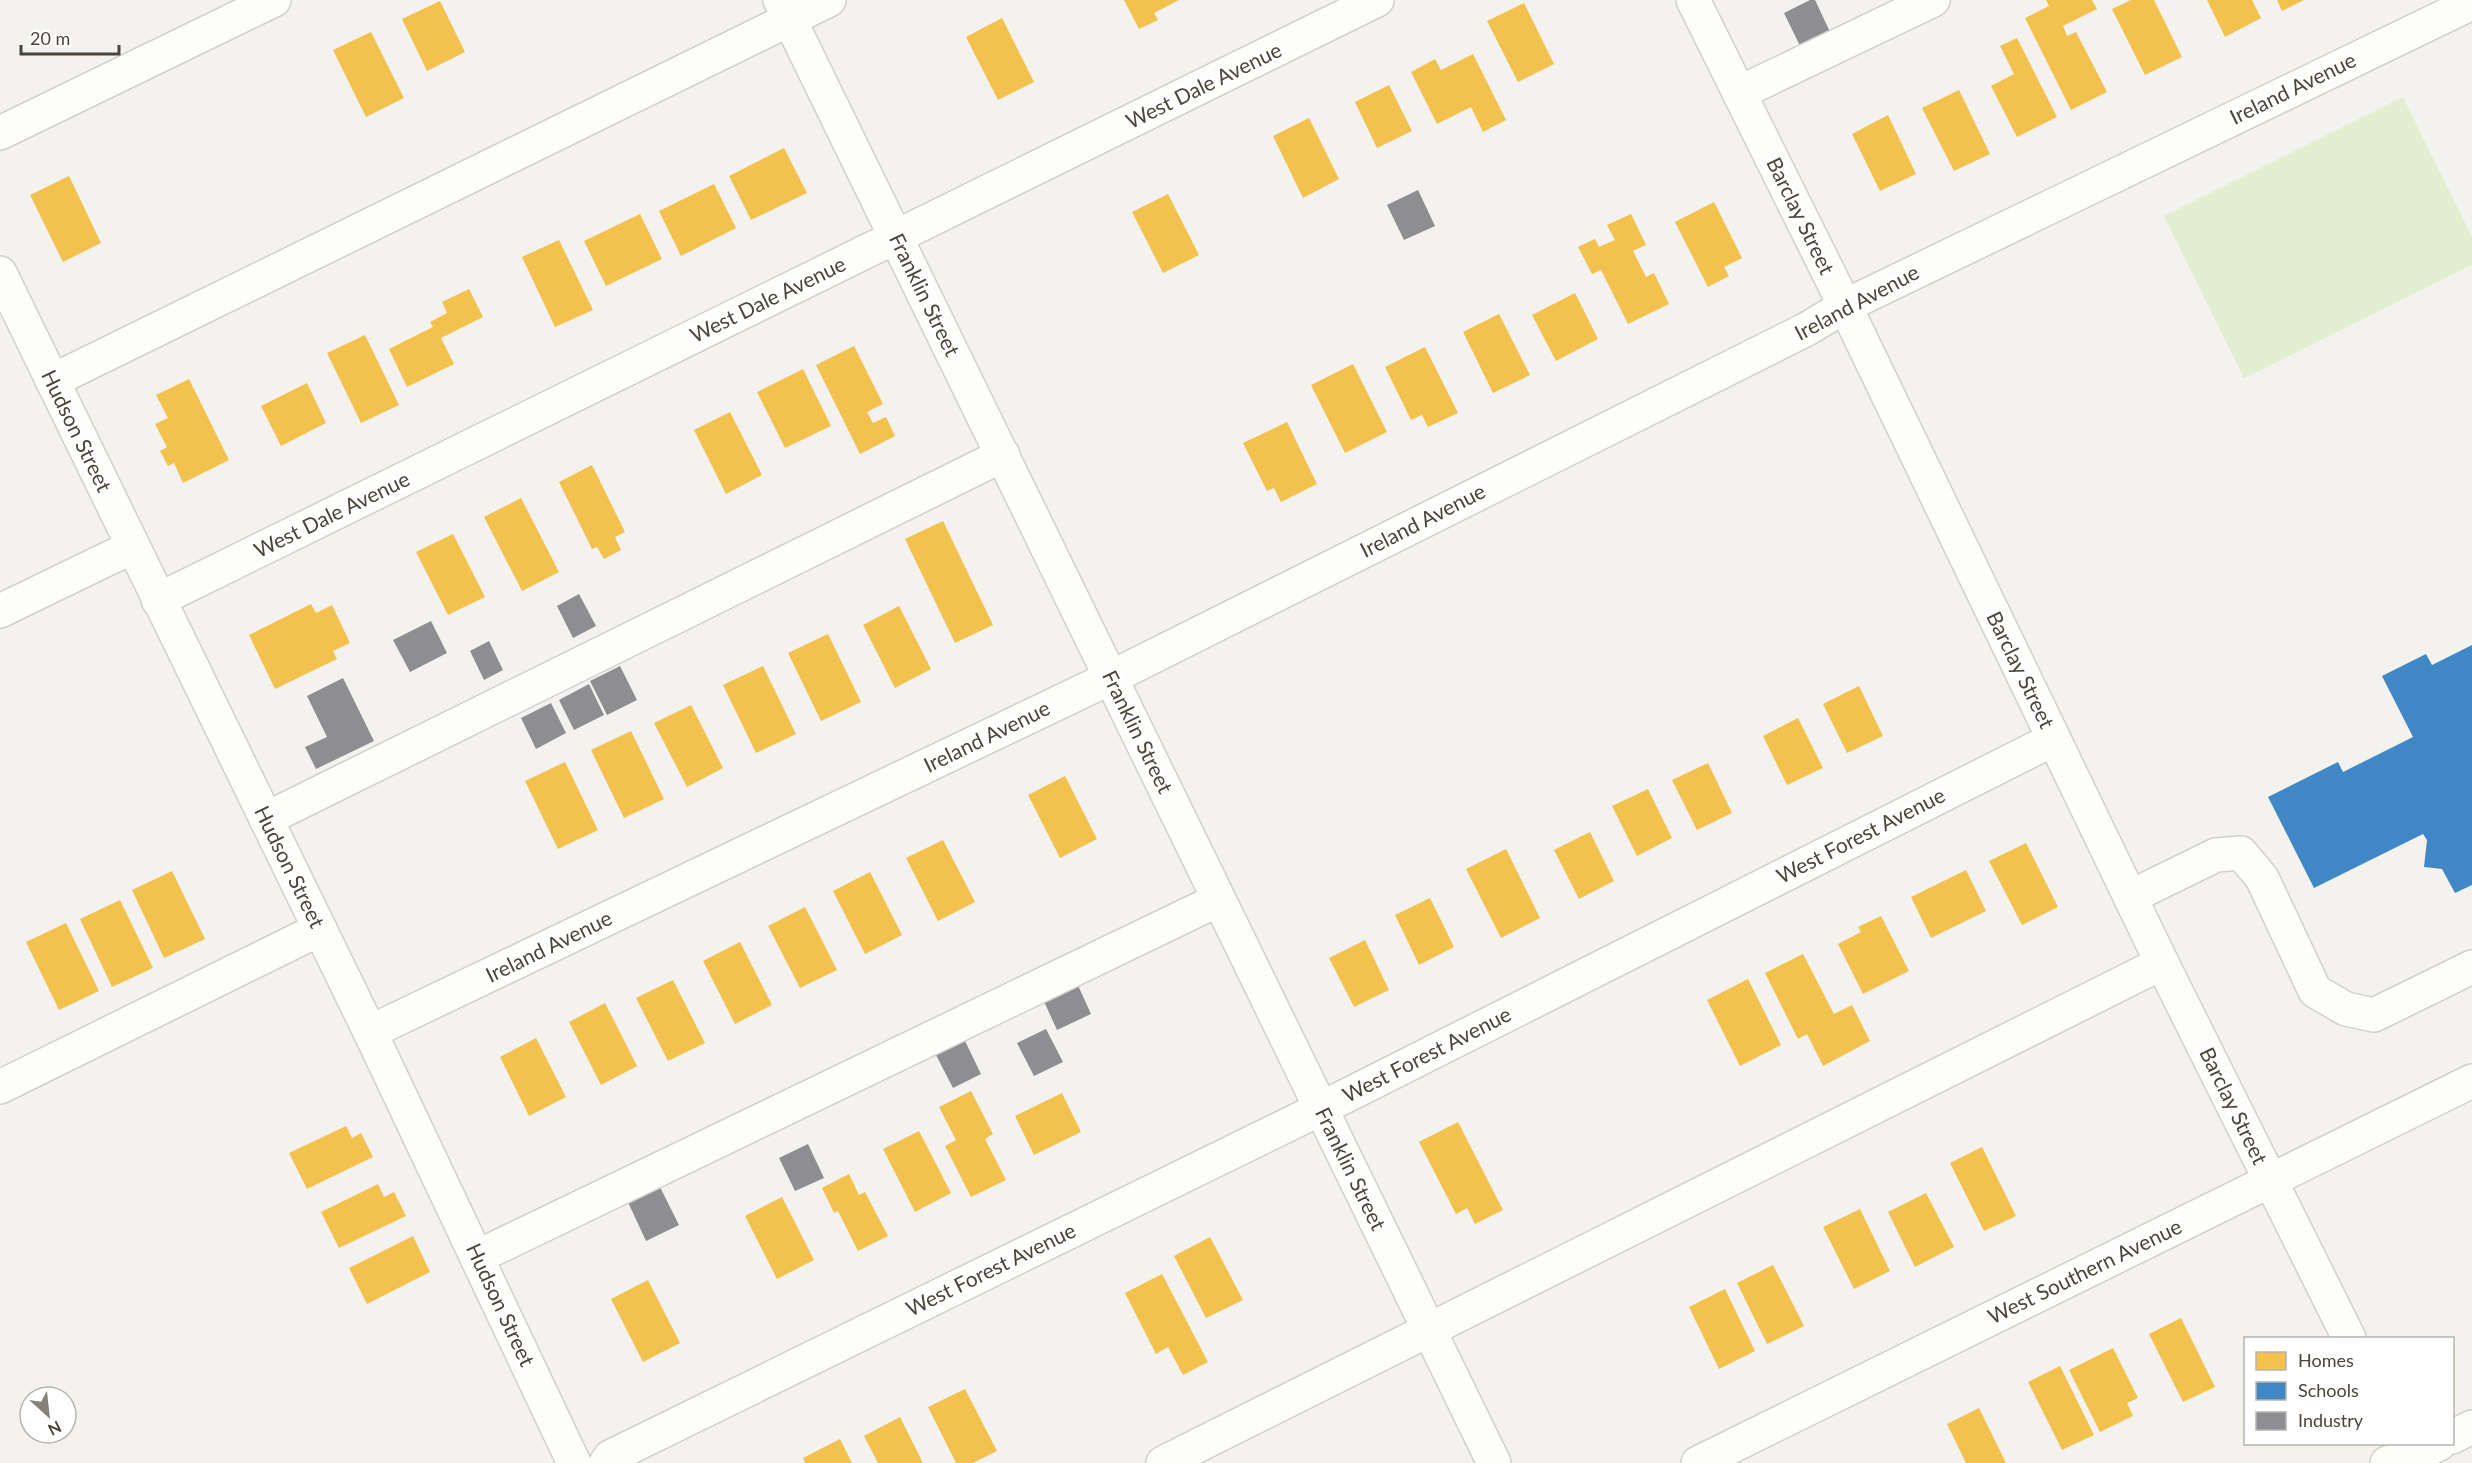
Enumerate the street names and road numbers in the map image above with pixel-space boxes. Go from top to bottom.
street label: West Dale Avenue [1121,36,1285,133]
street label: Ireland Avenue [2225,46,2359,129]
street label: Barclay Street [1762,153,1841,278]
street label: Franklin Street [885,229,966,360]
street label: West Dale Avenue [685,250,849,347]
street label: Ireland Avenue [1790,258,1923,345]
street label: Hudson Street [37,365,118,496]
street label: West Dale Avenue [249,465,413,562]
street label: Ireland Avenue [1356,477,1489,562]
street label: Barclay Street [1982,607,2061,732]
street label: Franklin Street [1098,666,1179,797]
street label: Ireland Avenue [919,694,1053,777]
street label: West Forest Avenue [1772,781,1949,888]
street label: Hudson Street [250,801,331,932]
street label: Ireland Avenue [481,904,615,987]
street label: West Forest Avenue [1338,1000,1515,1107]
street label: Barclay Street [2195,1043,2274,1168]
street label: Franklin Street [1311,1103,1392,1234]
street label: West Southern Avenue [1983,1213,2185,1328]
street label: West Forest Avenue [901,1217,1079,1321]
street label: Hudson Street [462,1239,541,1370]

